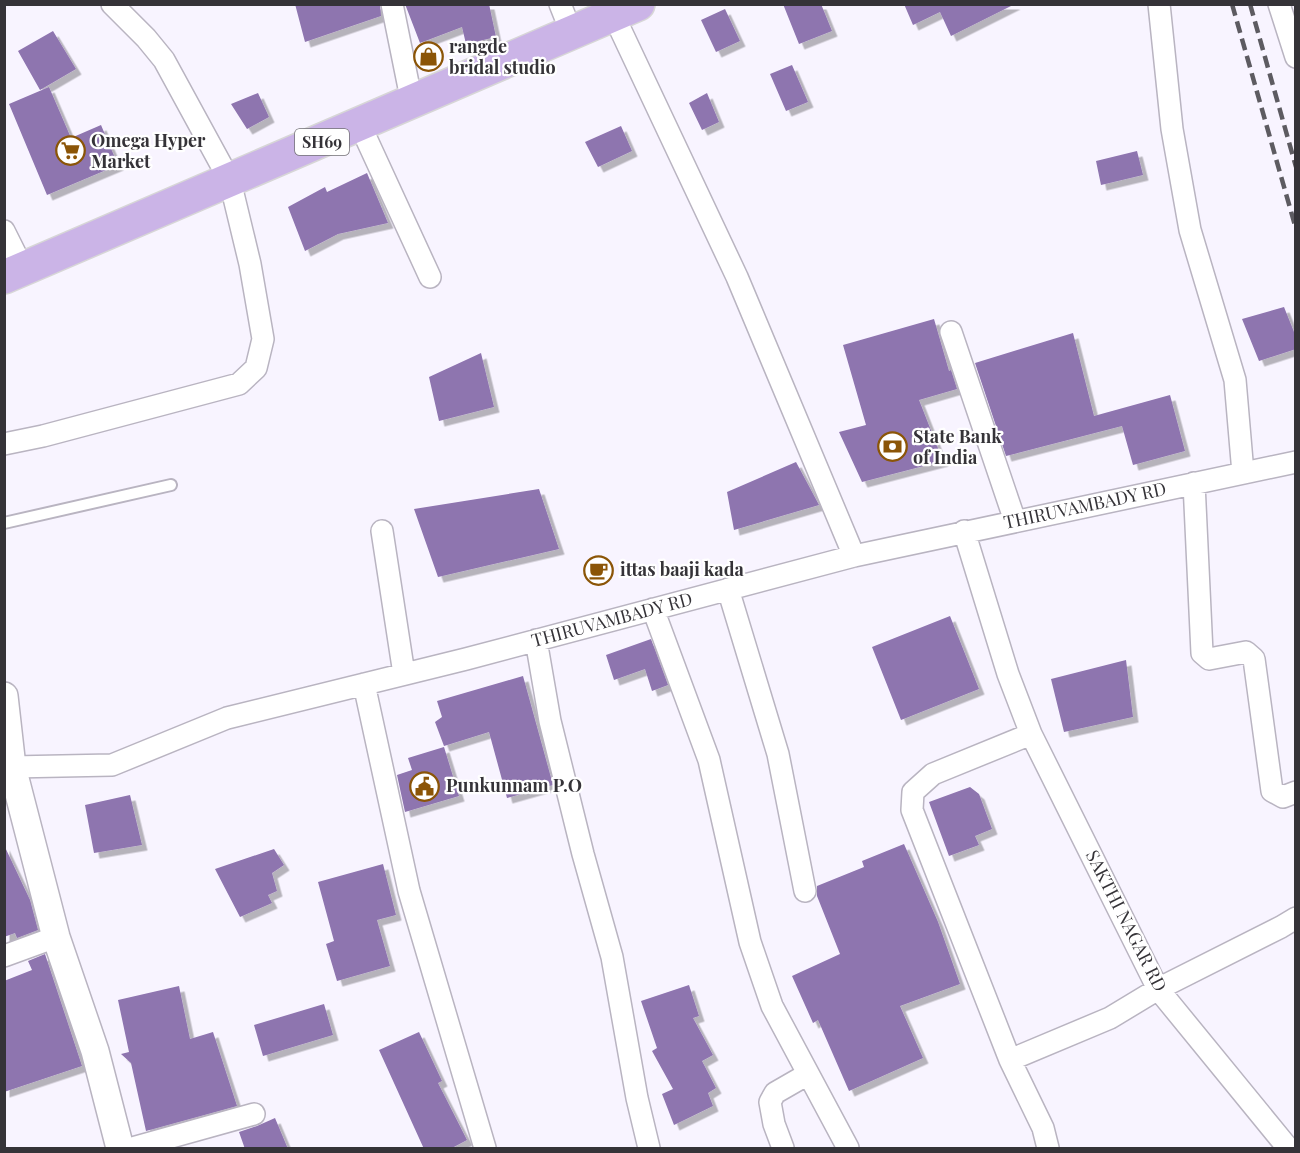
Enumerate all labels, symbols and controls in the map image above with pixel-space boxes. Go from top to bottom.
place label: rangde bridal studio [449,34,556,79]
shop icon: rangde bridal studio [412,41,444,73]
place label: Omega Hyper Market [91,128,206,173]
road number: SH69 [295,129,349,155]
supermarket icon: Omega Hyper Market [54,135,86,167]
place label: State Bank of India [913,424,1002,469]
bank icon: State Bank of India [876,431,908,463]
street label: THIRUVAMBADY RD [1001,476,1168,534]
cafe icon: ittas baaji kada [583,554,615,586]
place label: ittas baaji kada [620,557,744,581]
street label: THIRUVAMBADY RD [529,586,695,652]
public building icon: Punkunnam P.O [409,770,441,802]
place label: Punkunnam P.O [446,773,582,797]
street label: SAKTHI NAGAR RD [1081,846,1173,995]

